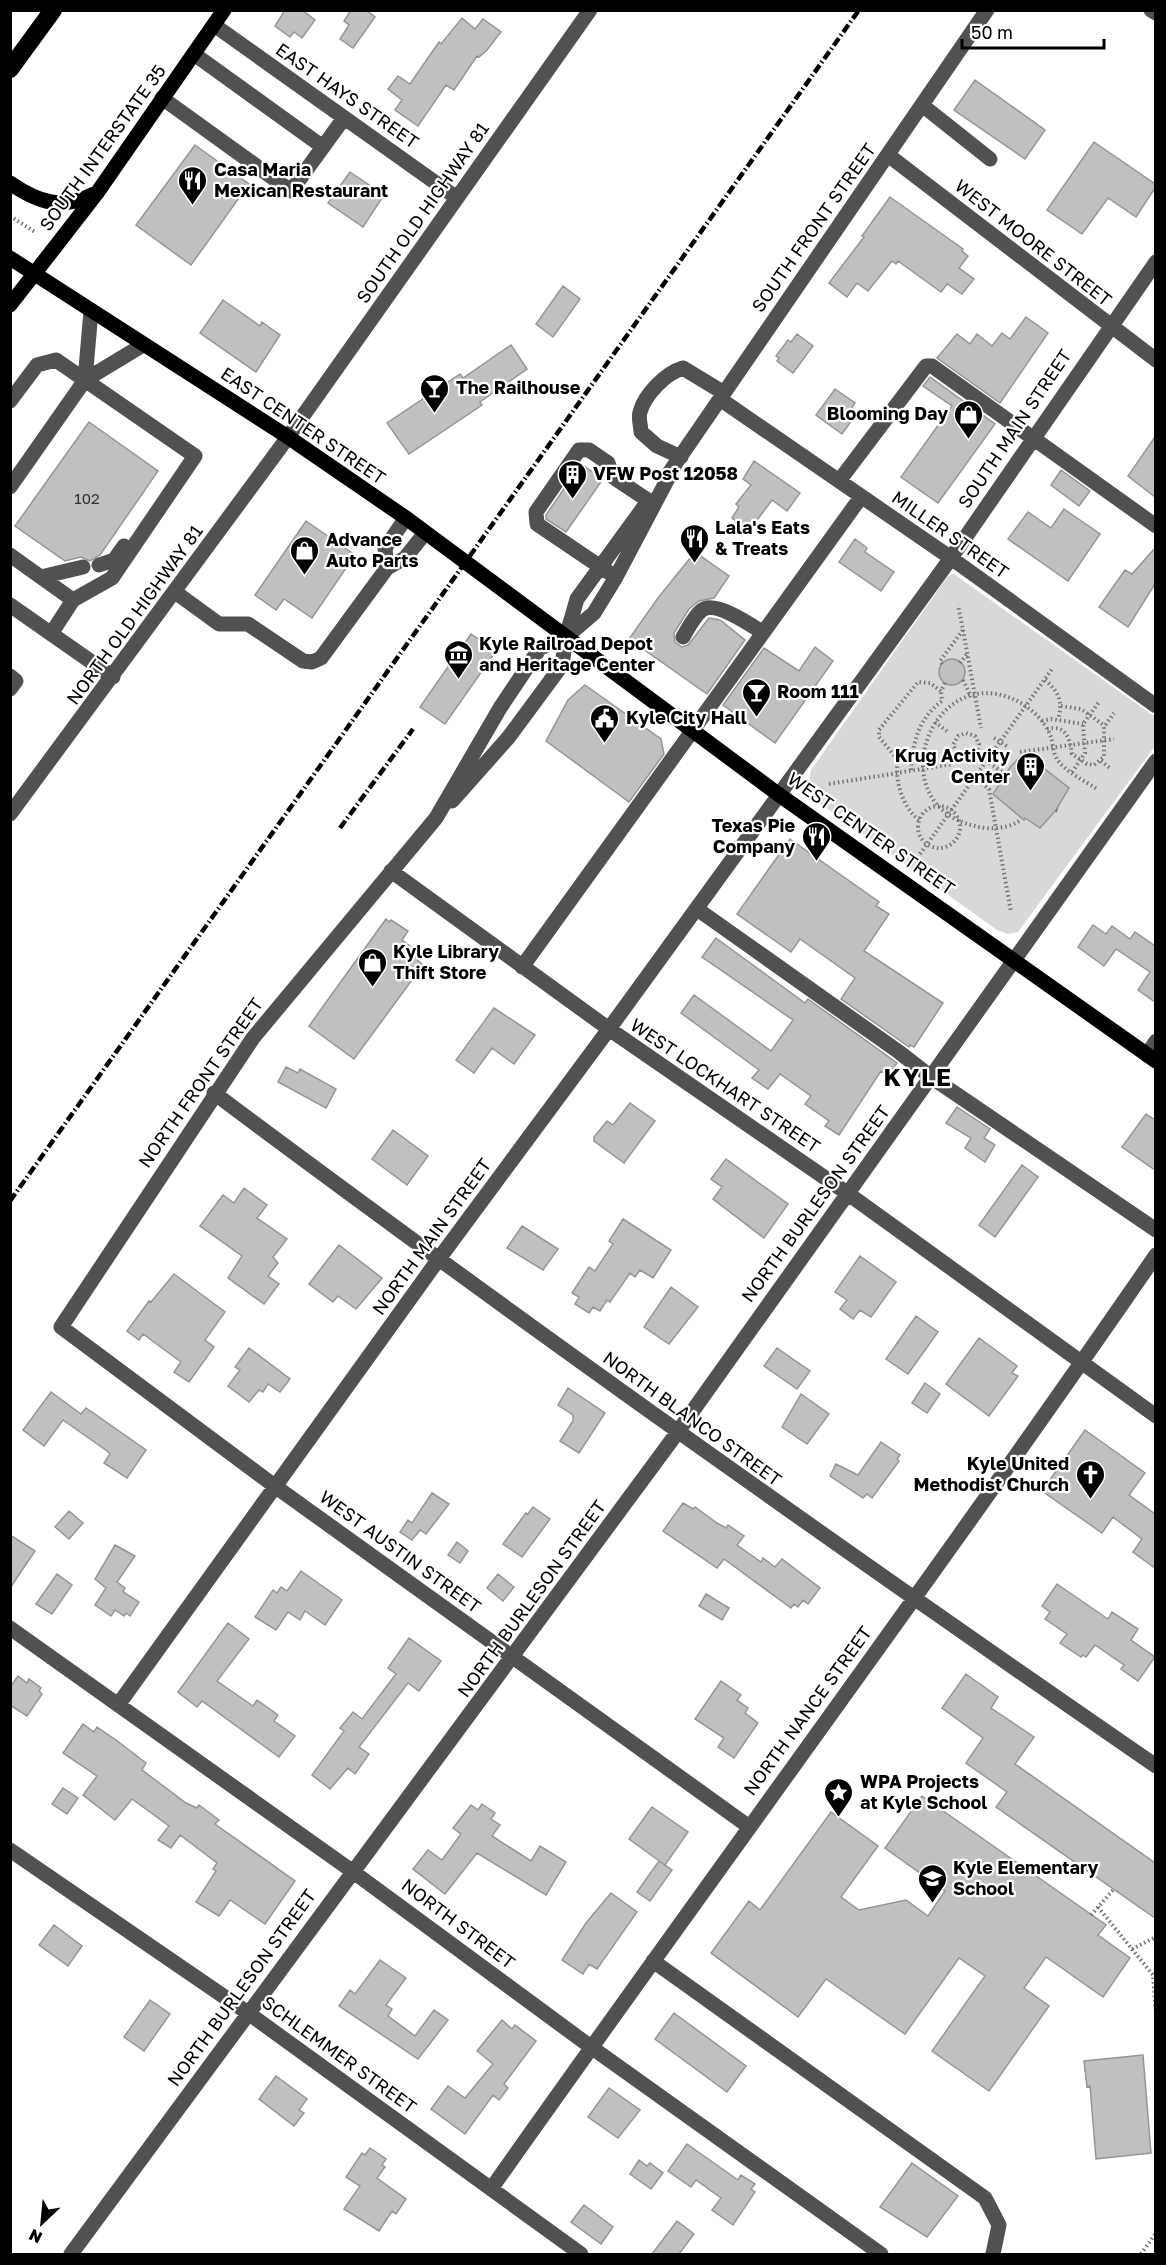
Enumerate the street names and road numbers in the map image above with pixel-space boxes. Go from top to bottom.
street label: EAST HAYS STREET [272,38,423,153]
street label: SOUTH INTERSTATE 35 [34,60,170,235]
street label: SOUTH OLD HIGHWAY 81 [351,117,493,307]
street label: SOUTH FRONT STREET [747,139,880,316]
street label: WEST MOORE STREET [951,174,1116,310]
street label: SOUTH MAIN STREET [953,345,1076,512]
street label: EAST CENTER STREET [217,362,390,488]
street label: MILLER STREET [888,486,1013,583]
street label: NORTH OLD HIGHWAY 81 [62,520,207,709]
street label: WEST CENTER STREET [784,767,959,899]
street label: NORTH FRONT STREET [133,993,267,1171]
street label: WEST LOCKHART STREET [626,1013,825,1157]
street label: NORTH BURLESON STREET [736,1101,894,1306]
street label: NORTH MAIN STREET [367,1154,495,1319]
street label: NORTH BLANCO STREET [599,1346,786,1490]
street label: WEST AUSTIN STREET [316,1485,486,1617]
street label: NORTH BURLESON STREET [452,1496,610,1701]
street label: NORTH NANCE STREET [738,1622,876,1799]
street label: NORTH STREET [397,1873,520,1973]
street label: NORTH BURLESON STREET [162,1885,320,2090]
street label: SCHLEMMER STREET [258,1991,421,2118]

